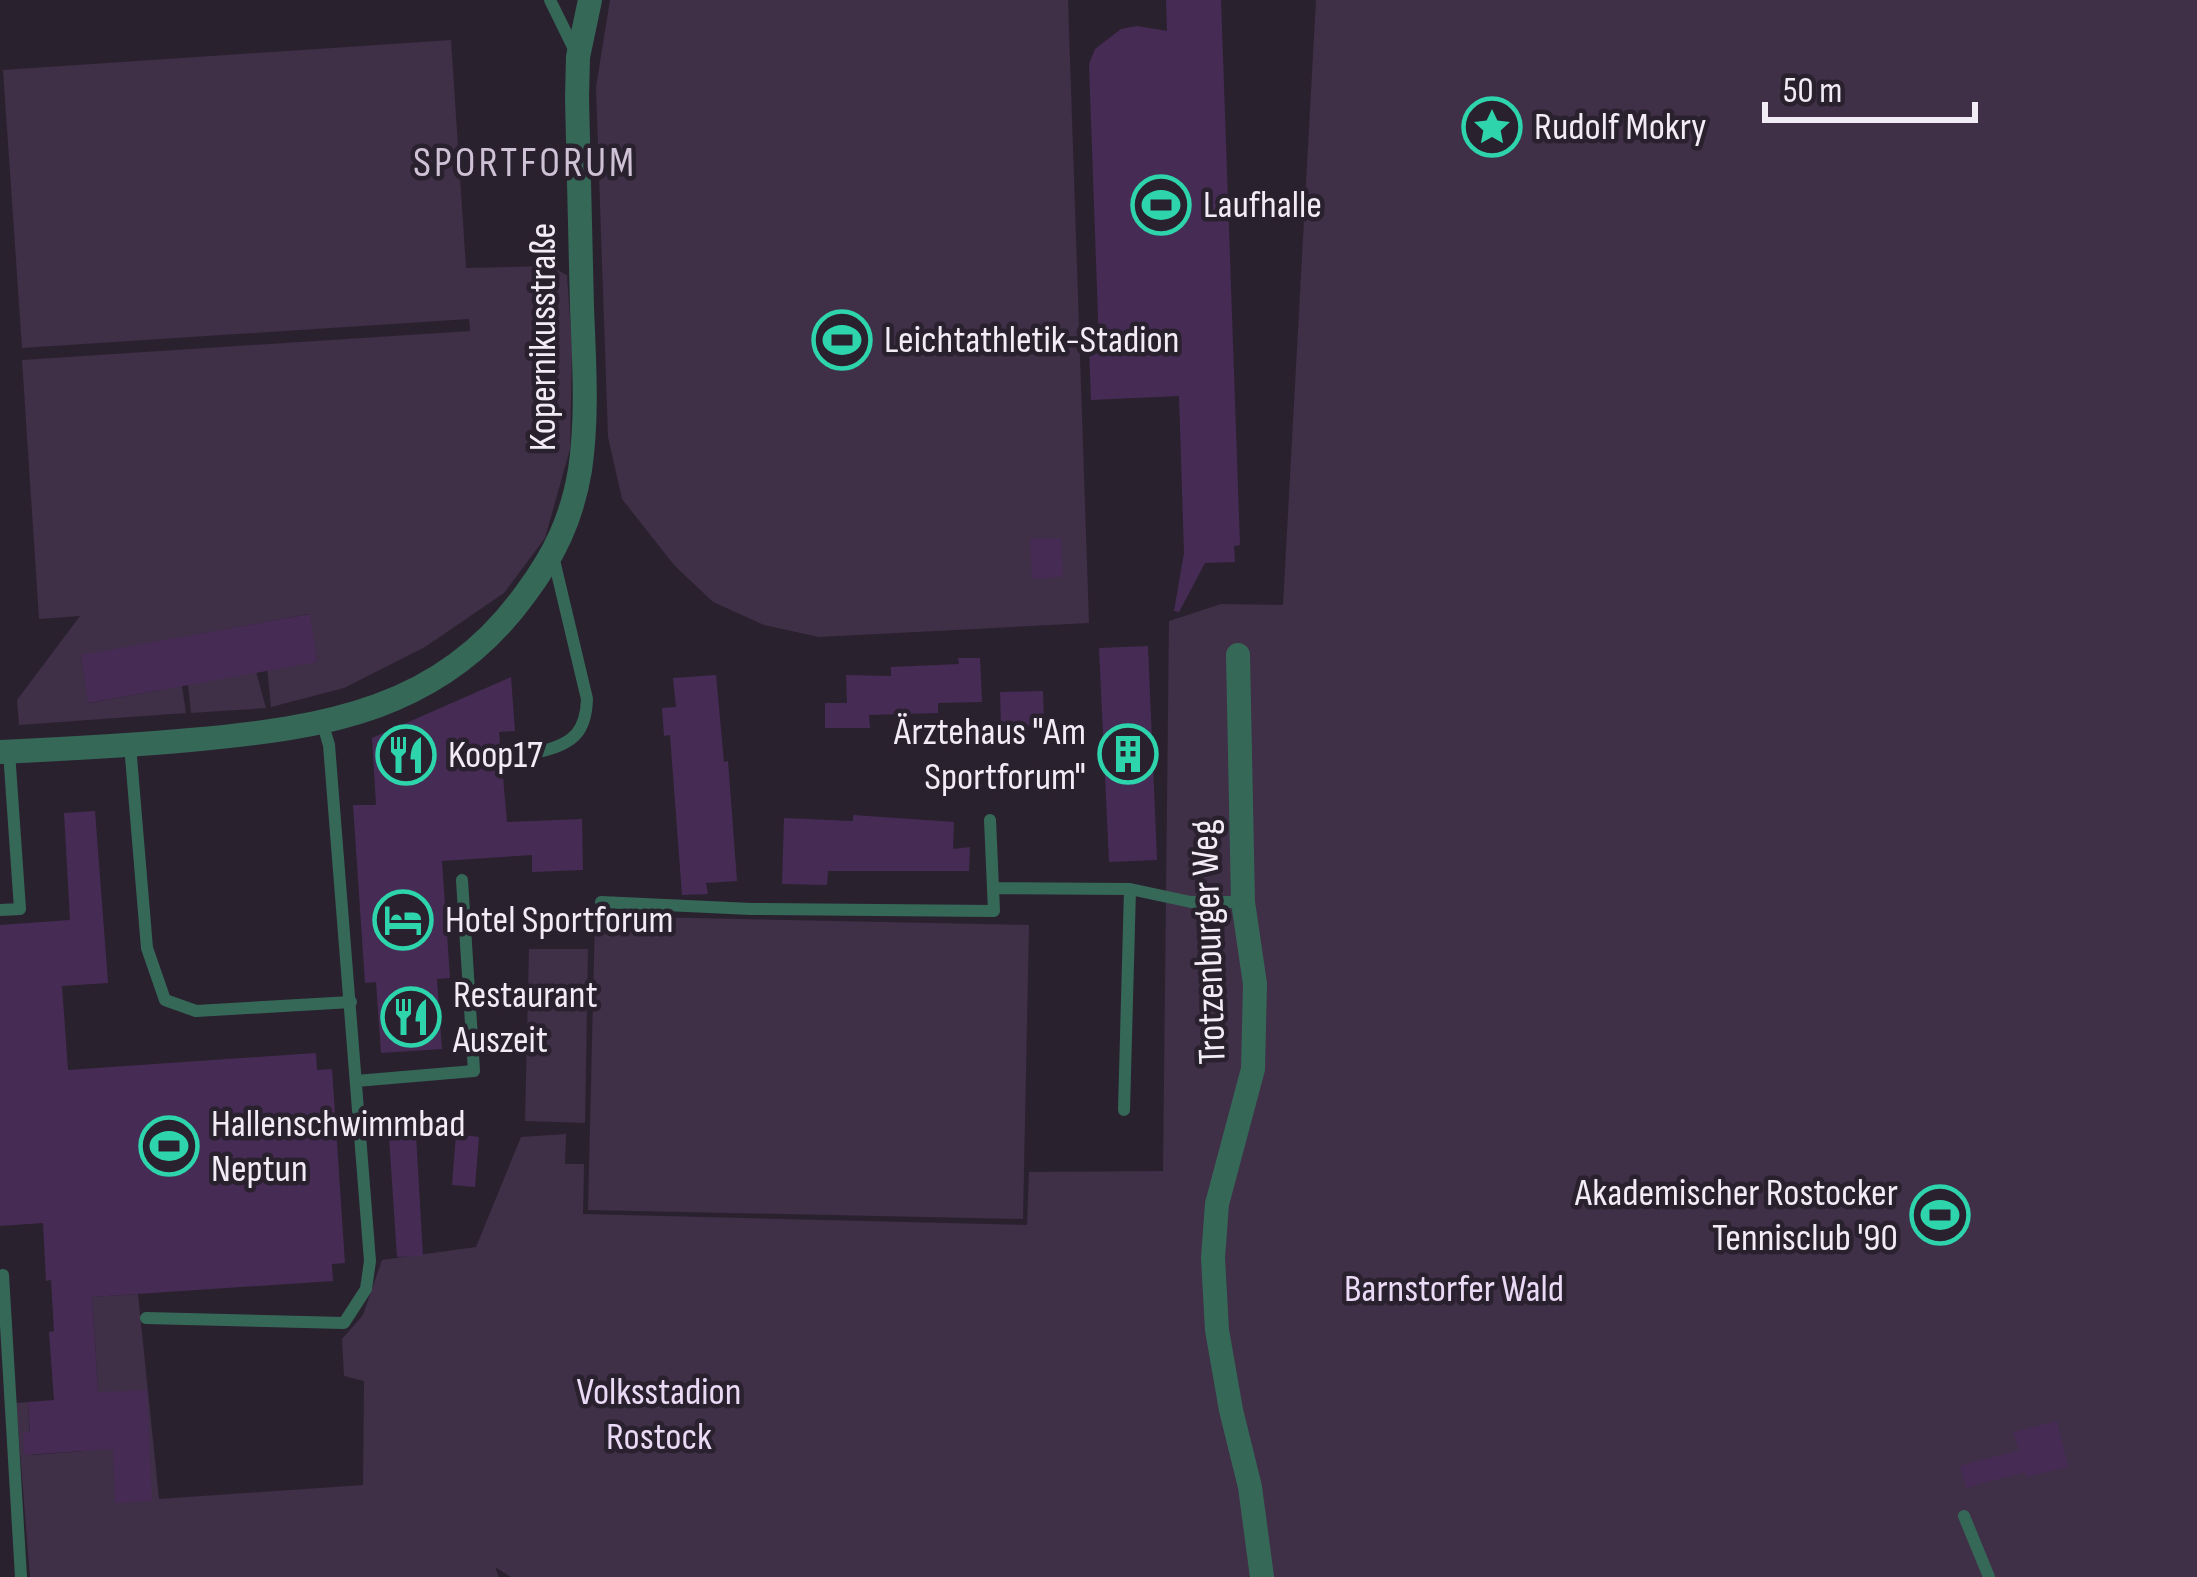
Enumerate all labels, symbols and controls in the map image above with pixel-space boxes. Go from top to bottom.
scale bar [1765,48,1975,122]
text: 50 m [1783,70,1842,113]
place icon: Rudolf Mokry [1461,96,1523,158]
place label: Rudolf Mokry [1534,104,1706,151]
district label: SPORTFORUM [413,138,637,189]
sports icon: Laufhalle [1130,174,1192,236]
place label: Laufhalle [1203,182,1322,229]
street label: Kopernikusstraße [520,223,567,451]
sports icon: Leichtathletik-Stadion [811,309,873,371]
place label: Leichtathletik-Stadion [884,317,1179,364]
place label: Ärztehaus "Am Sportforum" [893,709,1086,801]
building icon: Ärztehaus "Am Sportforum" [1097,723,1159,785]
restaurant icon: Koop17 [375,724,437,786]
place label: Koop17 [448,732,543,779]
street label: Trotzenburger Weg [1181,819,1237,1065]
hotel icon: Hotel Sportforum [372,889,434,951]
place label: Hotel Sportforum [445,897,673,944]
place label: Restaurant Auszeit [452,972,598,1064]
restaurant icon: Restaurant Auszeit [380,986,442,1048]
place label: Hallenschwimmbad Neptun [211,1101,466,1193]
sports icon: Hallenschwimmbad Neptun [138,1115,200,1177]
place label: Akademischer Rostocker Tennisclub '90 [1574,1170,1898,1262]
sports icon: Akademischer Rostocker Tennisclub '90 [1909,1184,1971,1246]
park label: Barnstorfer Wald [1344,1266,1564,1313]
park label: Volksstadion Rostock [577,1369,741,1461]

